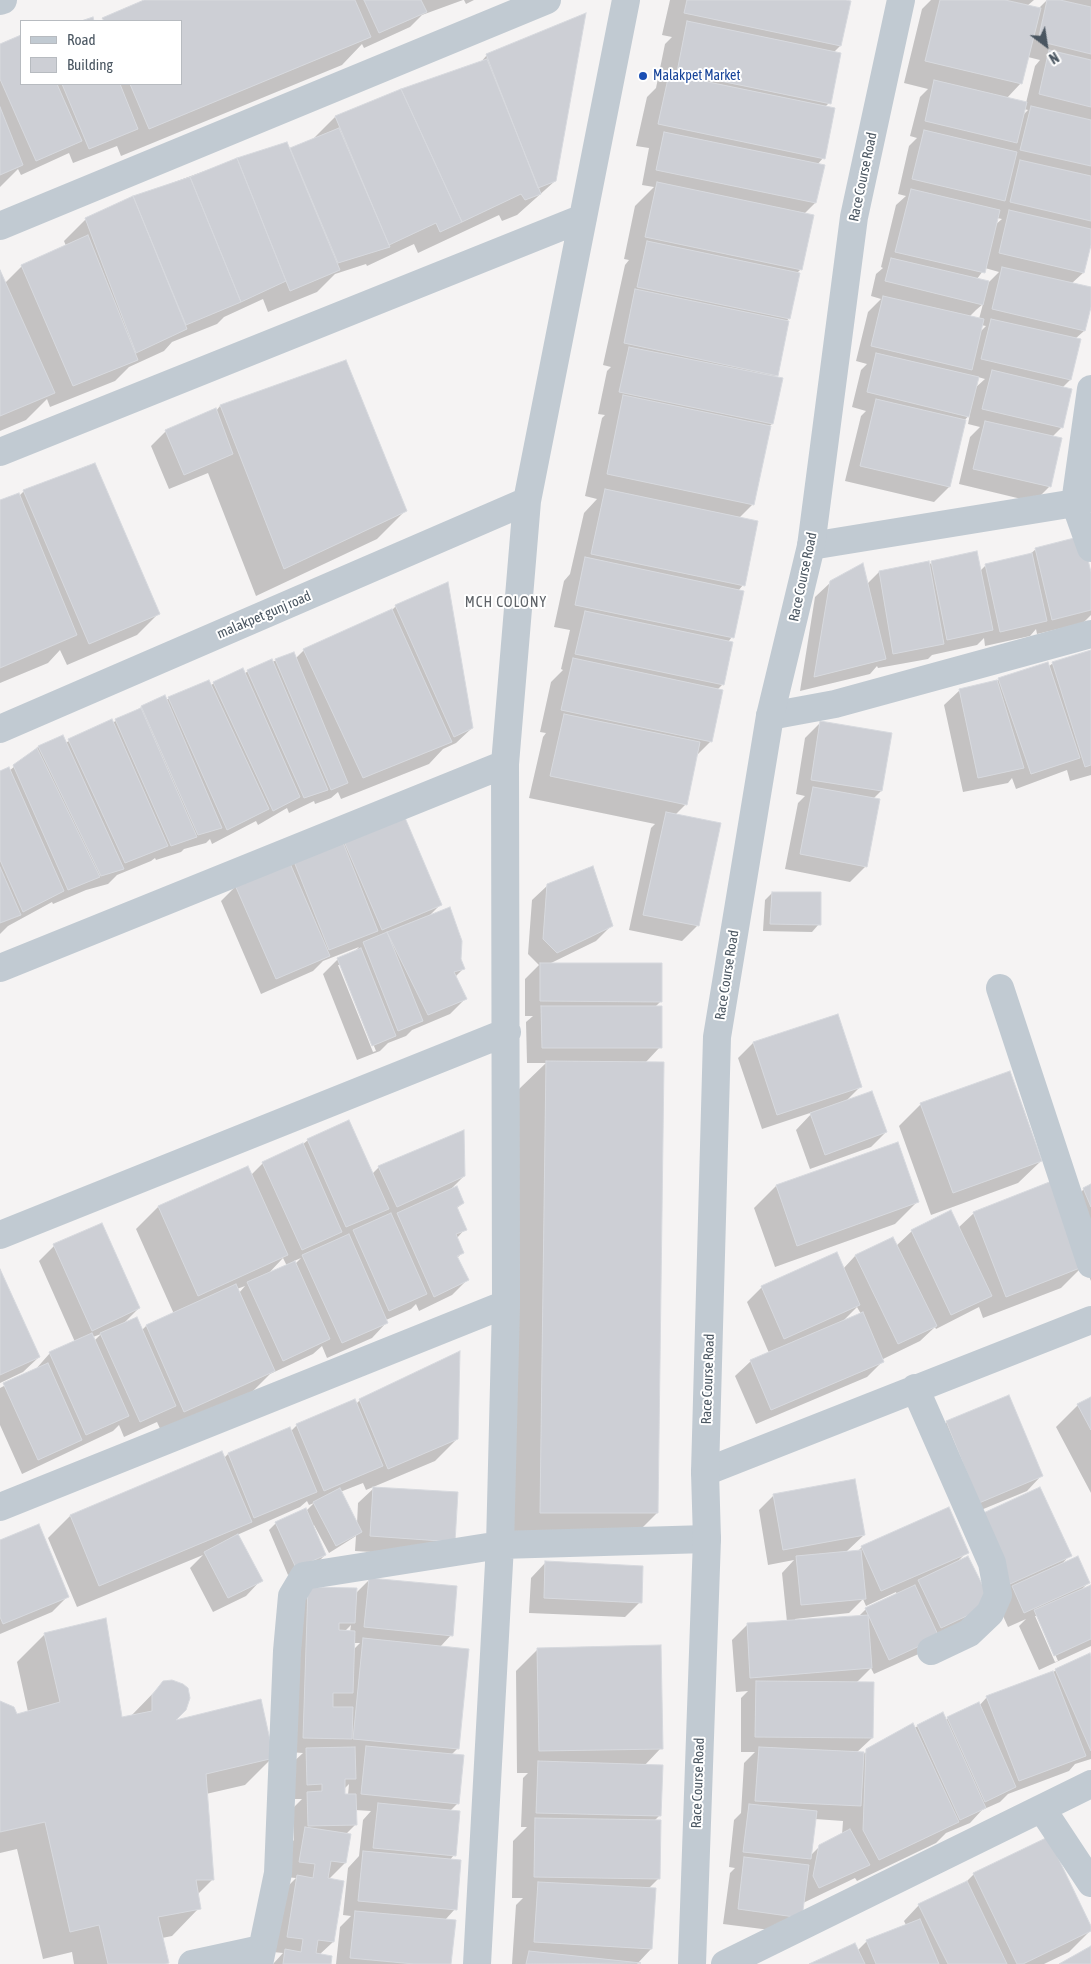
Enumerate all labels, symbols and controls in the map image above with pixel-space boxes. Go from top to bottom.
legend [20,20,182,85]
north arrow [1021,20,1071,70]
text: Road [67,31,96,48]
text: N [1046,49,1061,67]
text: Building [67,56,113,73]
place label: Malakpet Market [653,68,740,84]
marker: Malakpet Market [637,70,649,82]
street label: Race Course Road [845,131,881,223]
street label: Race Course Road [785,531,821,623]
street label: malakpet gunj road [214,588,314,642]
district label: MCH COLONY [463,593,549,611]
street label: Race Course Road [712,929,742,1021]
street label: Race Course Road [698,1333,718,1425]
street label: Race Course Road [688,1737,708,1829]

